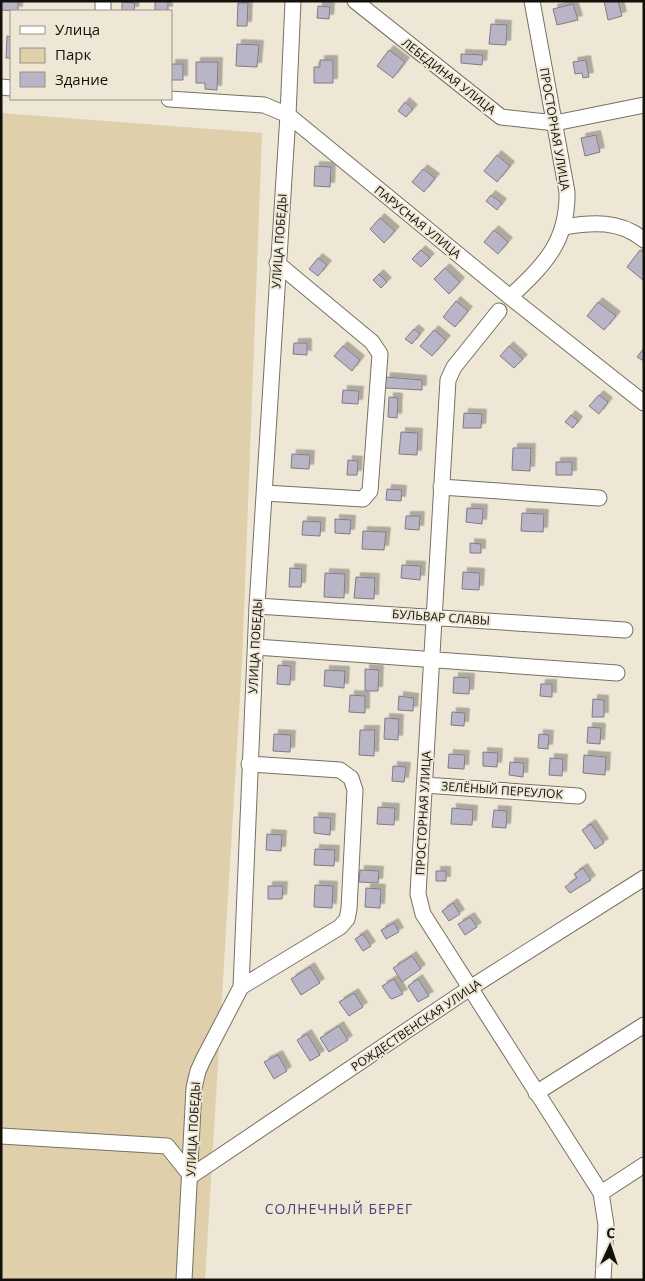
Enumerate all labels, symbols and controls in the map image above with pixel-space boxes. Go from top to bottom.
legend [10,10,172,100]
text: Улица [55,19,100,39]
street label: ЛЕБЕДИНАЯ УЛИЦА [398,34,500,118]
text: Парк [55,44,91,64]
street label: ПРОСТОРНАЯ УЛИЦА [536,66,574,192]
text: Здание [55,69,108,89]
street label: ПАРУСНАЯ УЛИЦА [371,182,465,263]
street label: УЛИЦА ПОБЕДЫ [267,193,291,289]
street label: УЛИЦА ПОБЕДЫ [244,598,266,694]
street label: БУЛЬВАР СЛАВЫ [392,605,490,629]
street label: ПРОСТОРНАЯ УЛИЦА [411,750,435,876]
street label: ЗЕЛЁНЫЙ ПЕРЕУЛОК [441,777,564,803]
street label: РОЖДЕСТВЕНСКАЯ УЛИЦА [348,975,485,1075]
street label: УЛИЦА ПОБЕДЫ [182,1081,204,1177]
district label: СОЛНЕЧНЫЙ БЕРЕГ [265,1199,413,1218]
north arrow [585,1221,635,1271]
text: С [606,1223,616,1242]

